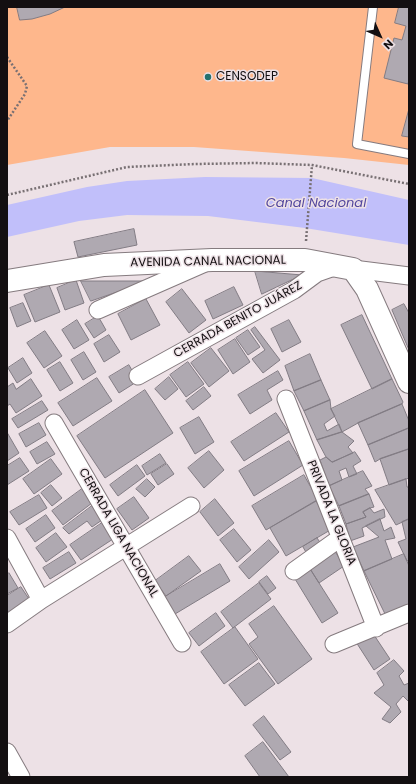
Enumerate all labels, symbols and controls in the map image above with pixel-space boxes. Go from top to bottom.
north arrow [360,16,400,56]
text: N [380,36,397,53]
place label: CENSODEP [216,70,278,84]
marker: CENSODEP [203,72,213,82]
water label: Canal Nacional [266,196,366,212]
street label: AVENIDA CANAL NACIONAL [130,253,286,271]
street label: CERRADA BENITO JUÁREZ [171,279,305,361]
street label: PRIVADA LA GLORIA [303,458,359,568]
street label: CERRADA LIGA NACIONAL [75,466,161,600]

